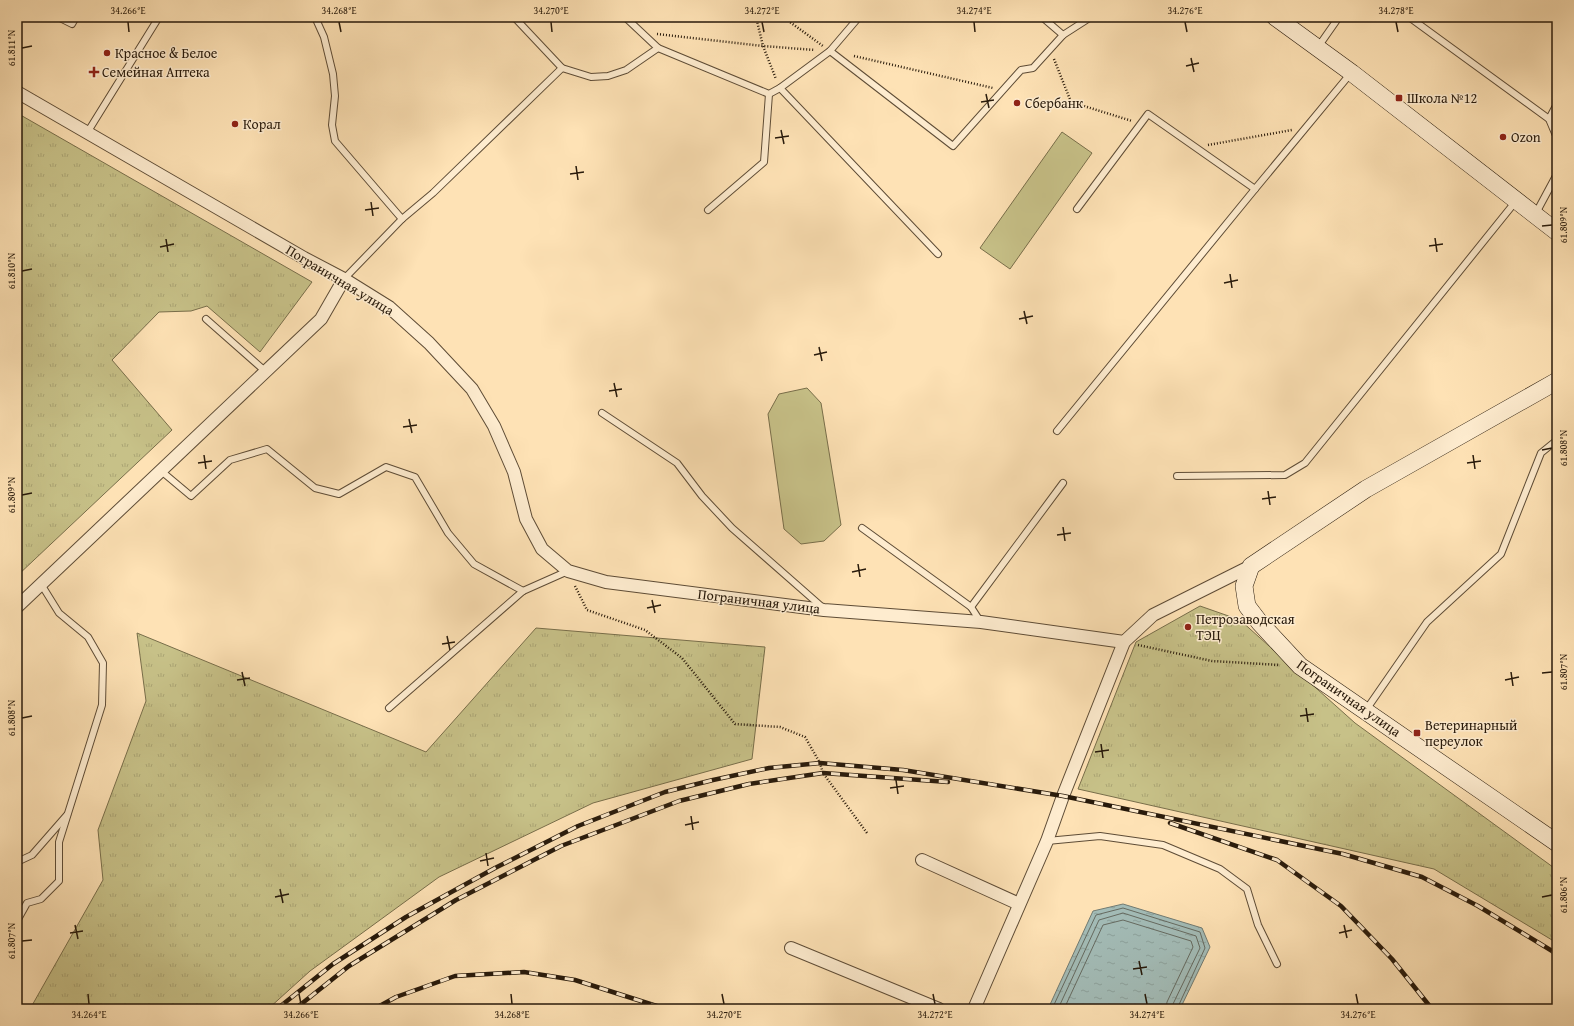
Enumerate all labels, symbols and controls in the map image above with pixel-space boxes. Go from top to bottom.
text: 34.266°E [110,3,146,18]
text: 34.268°E [321,3,357,18]
text: 34.270°E [533,3,569,18]
text: 34.272°E [744,3,780,18]
text: 34.274°E [956,3,992,18]
text: 34.276°E [1167,3,1203,18]
text: 34.278°E [1378,3,1414,18]
text: 61.811°N [4,29,19,66]
place label: Красное & Белое [115,43,218,63]
marker: Красное & Белое [102,48,112,58]
place label: Семейная Аптека [102,62,210,82]
marker: Семейная Аптека [89,67,99,77]
place label: Школа №12 [1407,88,1477,108]
place label: Сбербанк [1025,93,1084,113]
marker: Школа №12 [1394,93,1404,103]
marker: Сбербанк [1012,98,1022,108]
place label: Корал [243,114,281,134]
marker: Корал [230,119,240,129]
place label: Ozon [1511,127,1541,147]
marker: Ozon [1498,132,1508,142]
text: 61.809°N [1556,206,1571,243]
street label: Пограничная улица [282,240,398,320]
text: 61.810°N [4,252,19,289]
text: 61.808°N [1556,429,1571,466]
text: 61.809°N [4,476,19,513]
street label: Пограничная улица [697,584,822,618]
place label: Петрозаводская ТЭЦ [1196,609,1295,645]
marker: Петрозаводская ТЭЦ [1183,622,1193,632]
text: 61.807°N [1556,653,1571,690]
street label: Пограничная улица [1293,655,1405,742]
text: 61.808°N [4,699,19,736]
place label: Ветеринарный переулок [1425,715,1517,751]
marker: Ветеринарный переулок [1412,728,1422,738]
text: 61.806°N [1556,876,1571,913]
text: 61.807°N [4,922,19,959]
text: 34.264°E [71,1007,107,1022]
text: 34.266°E [283,1007,319,1022]
text: 34.268°E [494,1007,530,1022]
text: 34.270°E [706,1007,742,1022]
text: 34.272°E [917,1007,953,1022]
text: 34.274°E [1129,1007,1165,1022]
text: 34.276°E [1340,1007,1376,1022]

